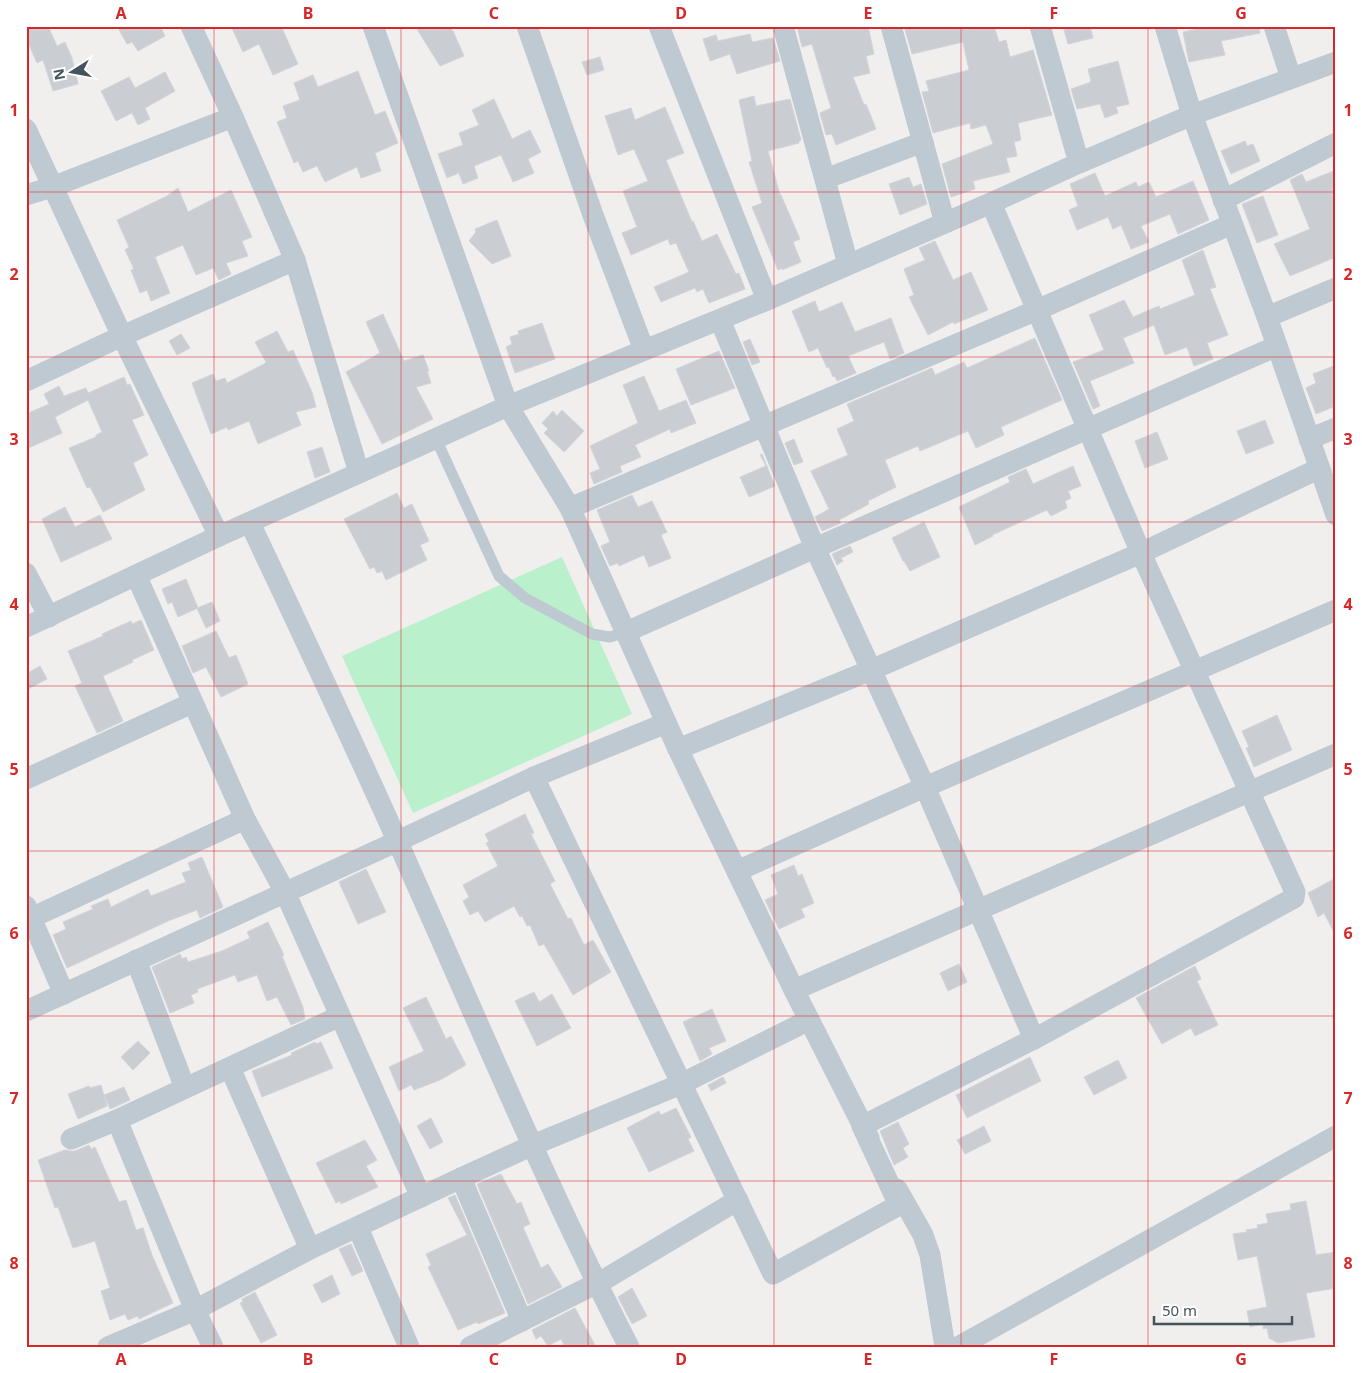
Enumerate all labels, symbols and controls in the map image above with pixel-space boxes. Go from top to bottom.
text: A [115,2,127,24]
text: B [303,2,313,24]
text: C [489,2,499,24]
text: D [675,2,687,24]
text: E [864,2,873,24]
text: F [1050,2,1058,24]
text: G [1235,2,1247,24]
north arrow [48,48,98,98]
text: N [48,67,69,82]
text: 1 [9,99,19,121]
text: 1 [1343,99,1353,121]
text: 2 [9,263,19,285]
text: 2 [1343,263,1353,285]
text: 3 [9,428,19,450]
text: 3 [1343,428,1353,450]
text: 4 [9,593,19,615]
text: 4 [1343,593,1353,615]
text: 5 [9,758,19,780]
text: 5 [1343,758,1353,780]
text: 6 [9,922,19,944]
text: 6 [1343,922,1353,944]
text: 7 [9,1087,19,1109]
text: 7 [1343,1087,1353,1109]
text: 8 [9,1252,19,1274]
text: 8 [1343,1252,1353,1274]
scale bar [1154,1293,1292,1325]
text: 50 m [1162,1300,1197,1320]
text: A [115,1348,127,1370]
text: B [303,1348,313,1370]
text: C [489,1348,499,1370]
text: D [675,1348,687,1370]
text: E [864,1348,873,1370]
text: F [1050,1348,1058,1370]
text: G [1235,1348,1247,1370]

